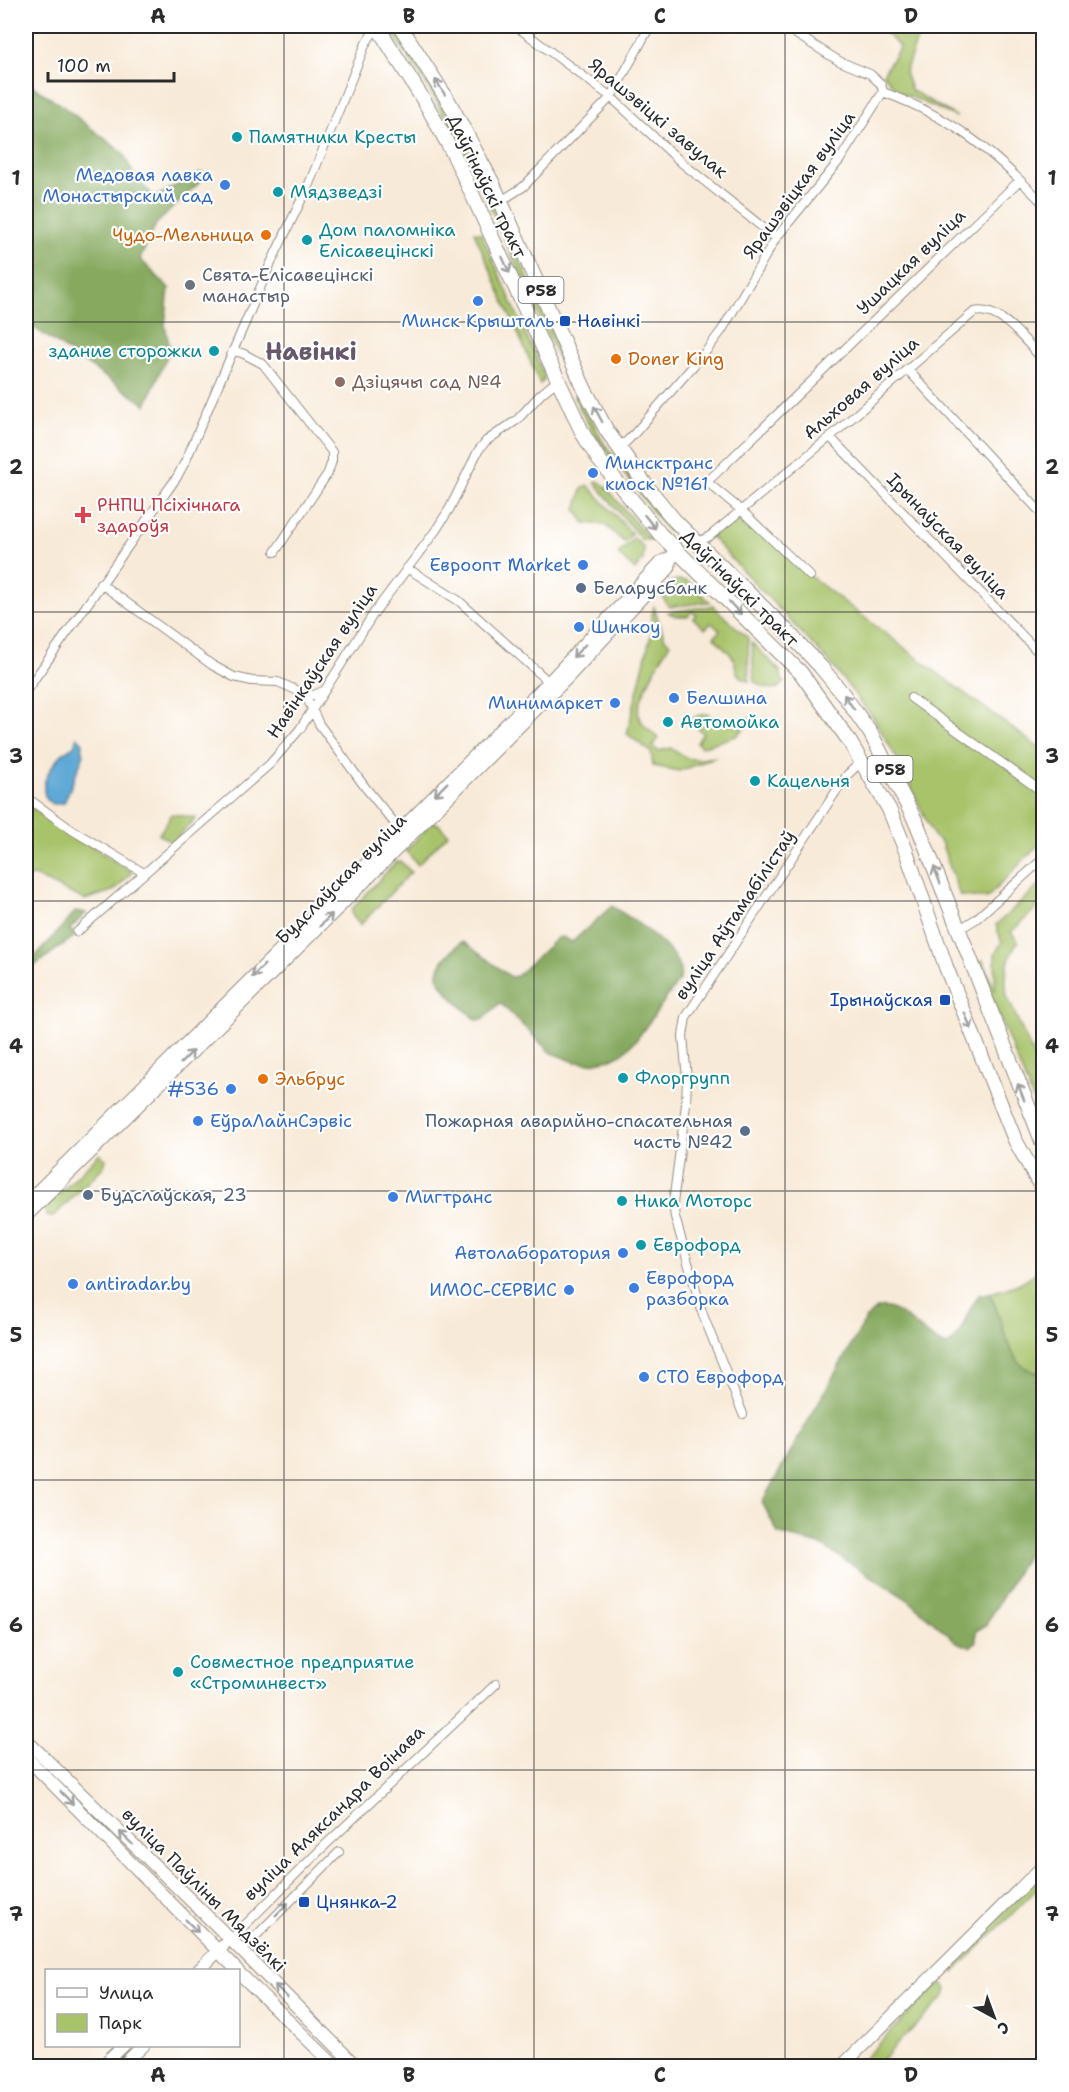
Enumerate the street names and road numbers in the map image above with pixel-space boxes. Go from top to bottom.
street label: Ярашэвіцкі завулак [583,53,733,184]
street label: Ярашэвіцкая вуліца [737,106,861,264]
street label: Даўгінаўскі тракт [442,110,533,263]
street label: Ушацкая вуліца [851,204,971,320]
road number: Р58 [518,277,564,303]
street label: Альховая вуліца [798,331,924,445]
street label: Ірынаўская вуліца [882,468,1014,604]
street label: Даўгінаўскі тракт [676,524,805,653]
street label: Навінкаўская вуліца [261,579,383,743]
road number: Р58 [868,756,912,782]
street label: Будслаўская вуліца [270,808,412,950]
street label: вуліца Аўтамабілістаў [669,825,801,1005]
street label: вуліца Аляксандра Воінава [238,1720,430,1906]
street label: вуліца Паўліны Мядзёлкі [117,1803,291,1977]

